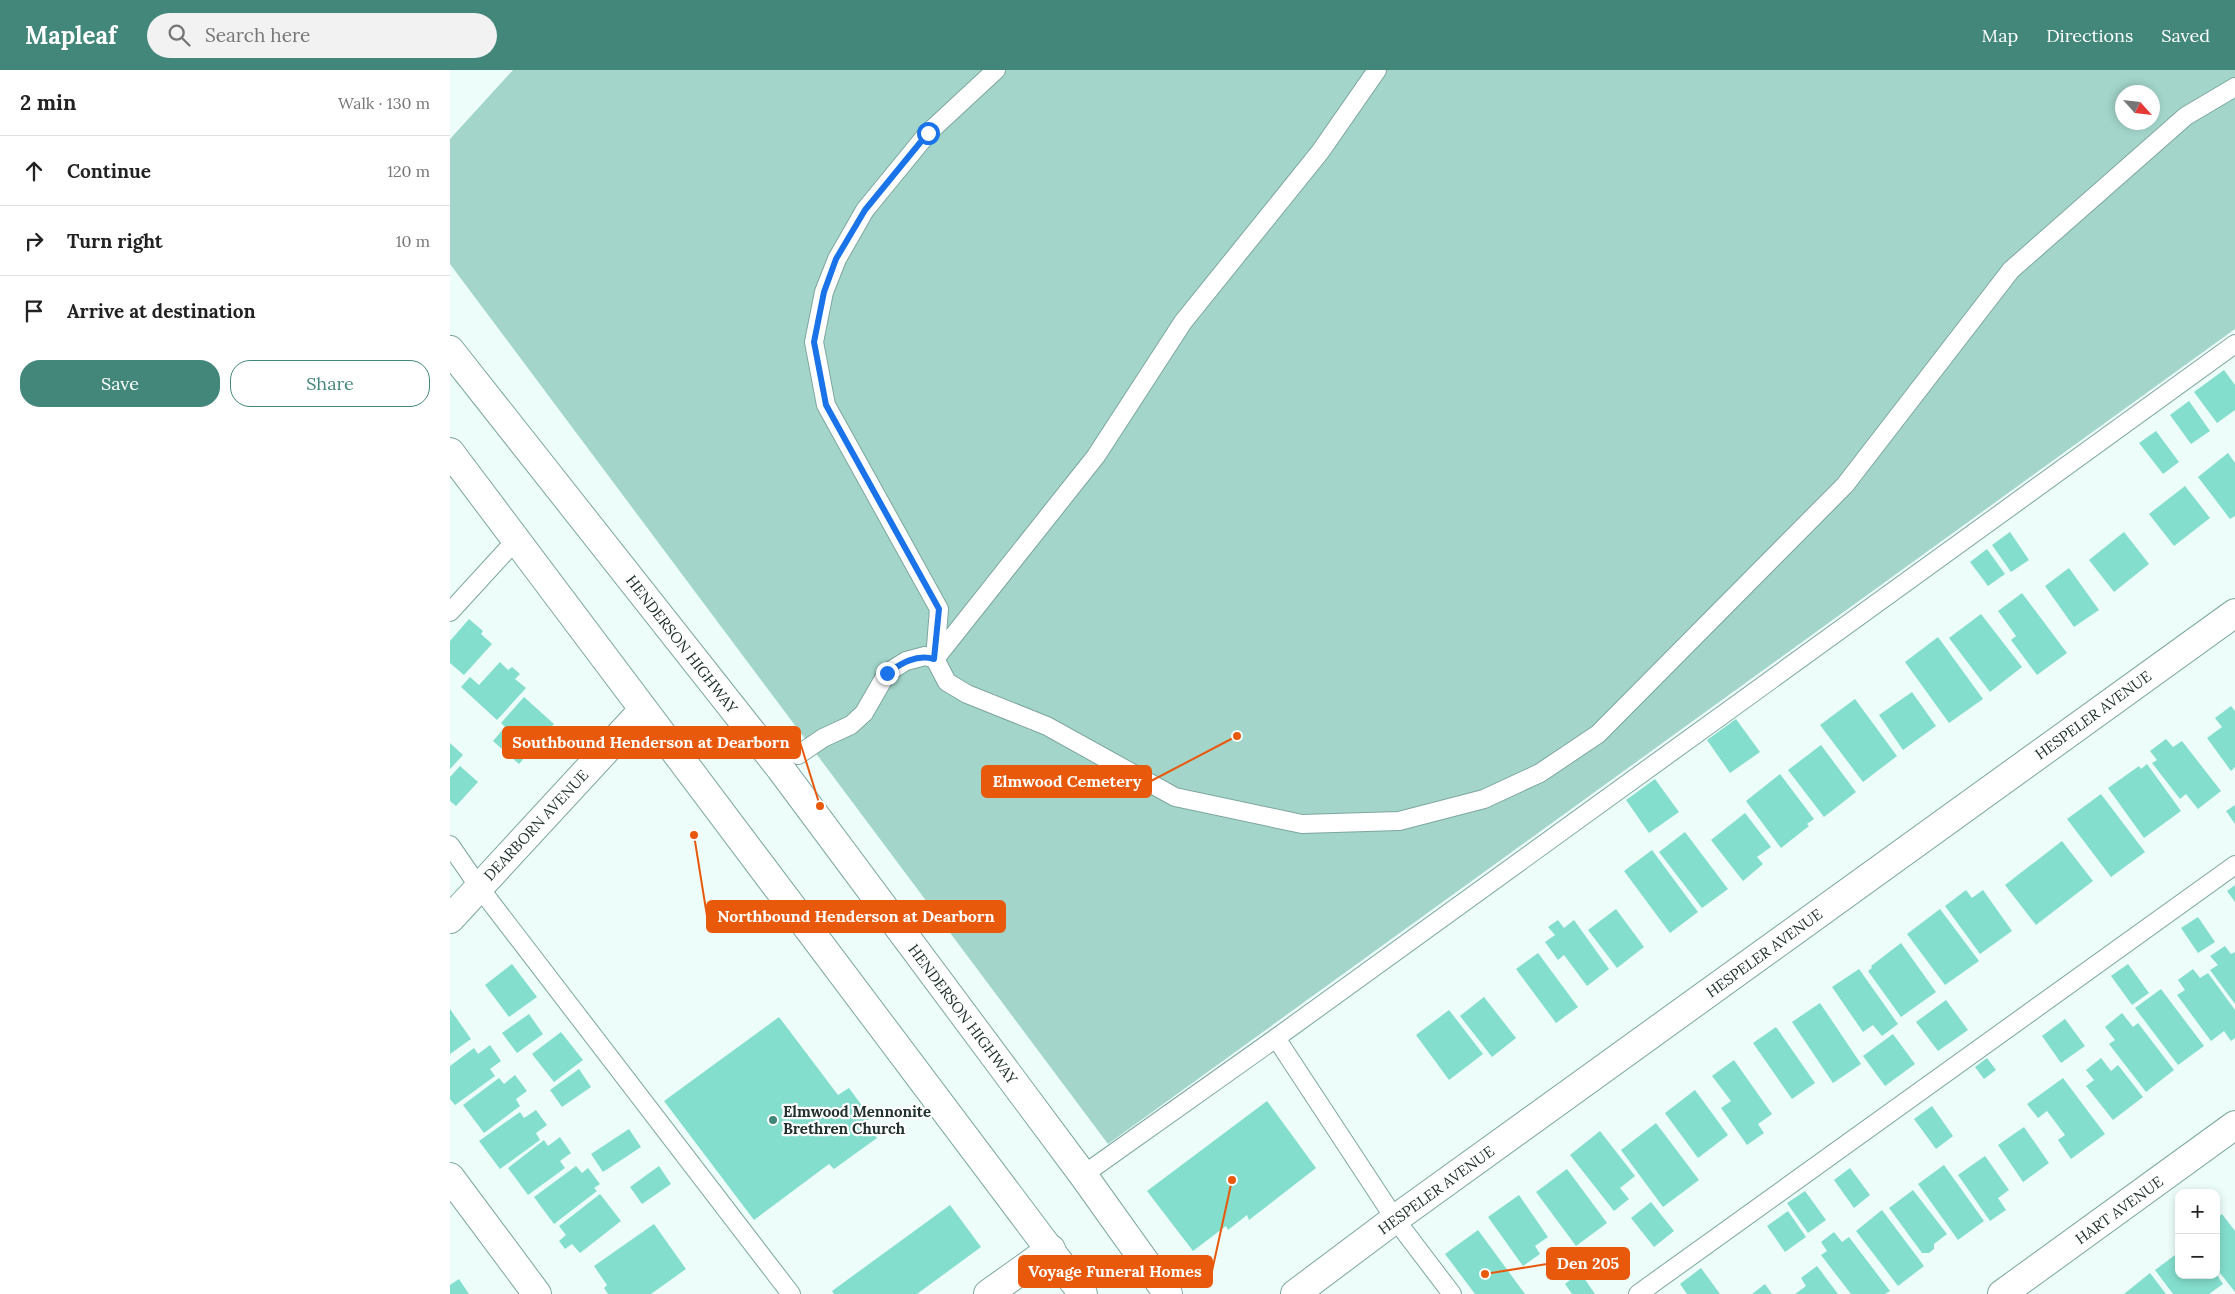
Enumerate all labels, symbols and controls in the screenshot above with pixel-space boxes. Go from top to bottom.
search box [147,13,497,58]
text: Mapleaf [25,20,117,51]
icon: search [165,21,193,49]
text: Search here [205,23,310,47]
text: Map [1982,24,2018,47]
text: Directions [2046,24,2133,47]
text: Saved [2161,24,2210,47]
north arrow [2115,85,2160,130]
text: 2 min [20,89,76,116]
text: Walk · 130 m [338,93,430,113]
route start [917,122,940,145]
icon: ahead [20,157,48,185]
text: Continue [67,159,151,183]
text: 120 m [387,161,430,181]
icon: right [20,227,48,255]
text: Turn right [67,229,163,253]
text: 10 m [396,231,430,251]
icon: arrive [20,297,48,325]
text: Arrive at destination [67,299,256,323]
button: Save [20,360,220,407]
button: Share [230,360,430,407]
street label: HENDERSON HIGHWAY [622,571,742,717]
route end [876,662,899,685]
street label: HESPELER AVENUE [2031,666,2155,764]
callout: Southbound Henderson at Dearborn [503,727,800,758]
text: Southbound Henderson at Dearborn [512,732,790,752]
street label: DEARBORN AVENUE [480,765,592,885]
callout: Elmwood Cemetery [982,766,1151,797]
text: Elmwood Cemetery [992,771,1142,791]
callout: Northbound Henderson at Dearborn [707,901,1005,932]
street label: HESPELER AVENUE [1702,904,1826,1002]
text: Northbound Henderson at Dearborn [717,906,995,926]
street label: HENDERSON HIGHWAY [904,940,1022,1088]
place label: Elmwood Mennonite Brethren Church [783,1102,931,1138]
marker: Elmwood Mennonite Brethren Church [767,1114,779,1126]
street label: HESPELER AVENUE [1374,1141,1498,1239]
street label: HART AVENUE [2071,1172,2167,1248]
map controls [2175,1189,2220,1279]
button: + [2175,1189,2220,1234]
button: − [2175,1234,2220,1279]
callout: Den 205 [1547,1248,1629,1279]
text: Den 205 [1557,1253,1620,1273]
callout: Voyage Funeral Homes [1019,1256,1212,1287]
text: Voyage Funeral Homes [1028,1261,1202,1281]

